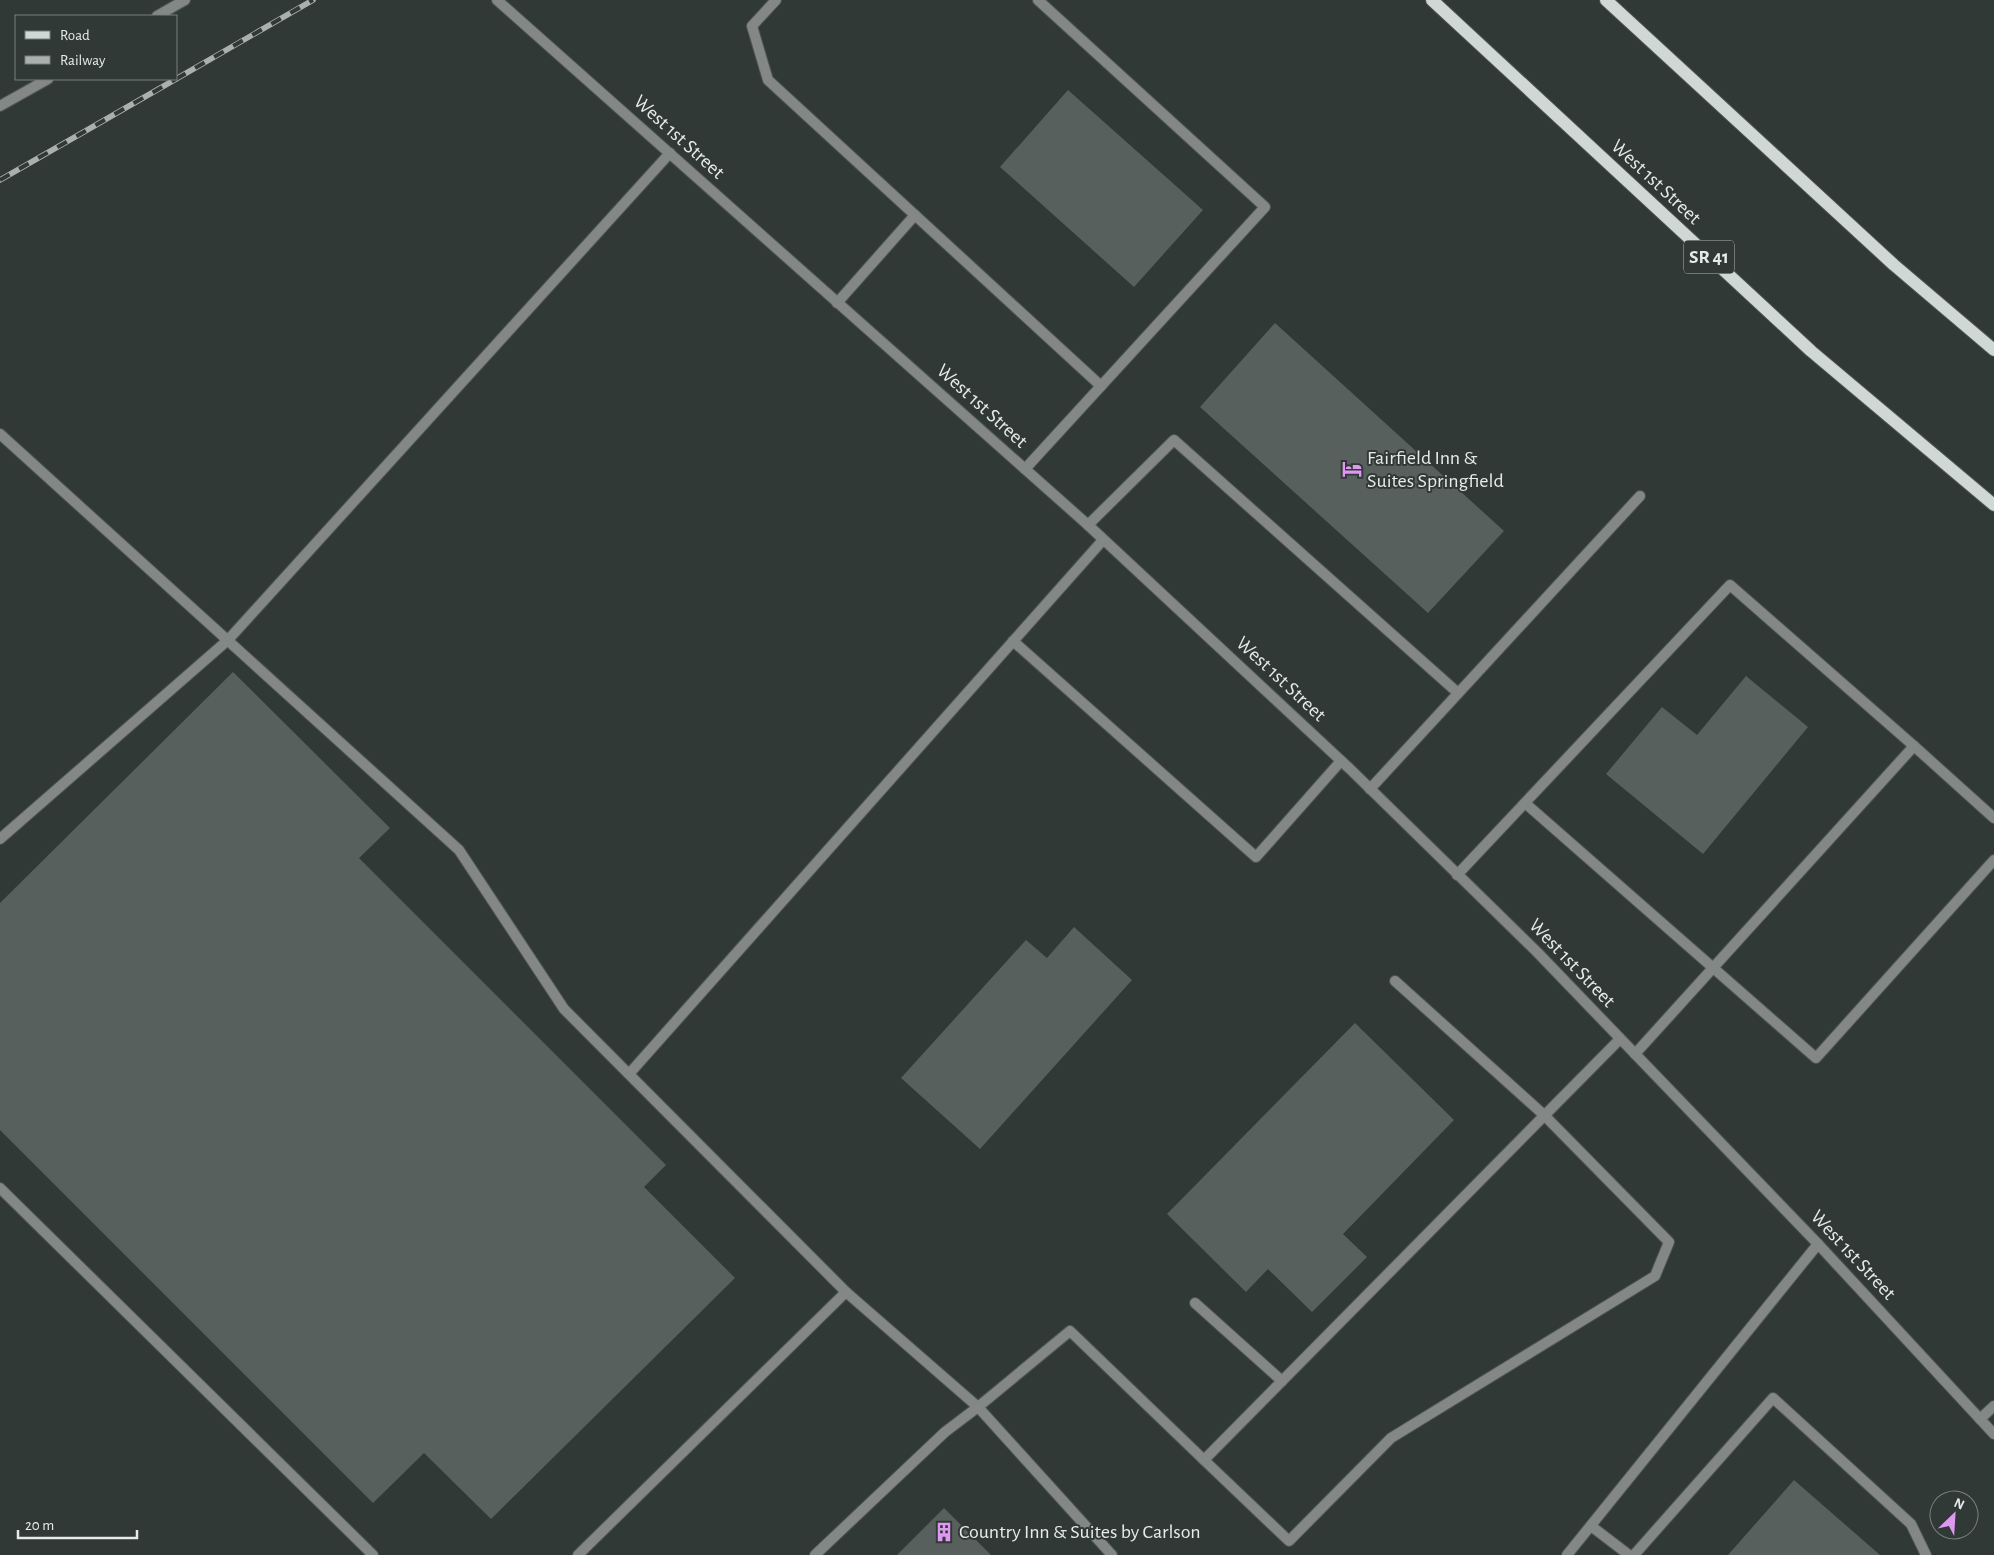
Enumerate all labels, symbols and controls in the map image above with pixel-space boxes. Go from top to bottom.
legend [15,15,178,80]
text: Road [60,28,90,43]
text: Railway [60,53,106,68]
street label: West 1st Street [630,91,729,183]
street label: West 1st Street [1607,136,1705,229]
road number: SR 41 [1684,240,1734,274]
street label: West 1st Street [933,360,1032,452]
place label: Fairfield Inn & Suites Springfield [1367,448,1504,491]
hotel icon: Fairfield Inn & Suites Springfield [1341,458,1363,480]
street label: West 1st Street [1232,633,1330,726]
street label: West 1st Street [1525,915,1619,1012]
street label: West 1st Street [1807,1206,1900,1304]
north arrow [1929,1490,1979,1540]
text: N [1952,1496,1966,1513]
scale bar [18,1508,136,1540]
text: 20 m [25,1518,54,1533]
building icon: Country Inn & Suites by Carlson [933,1521,955,1543]
place label: Country Inn & Suites by Carlson [959,1522,1201,1542]

